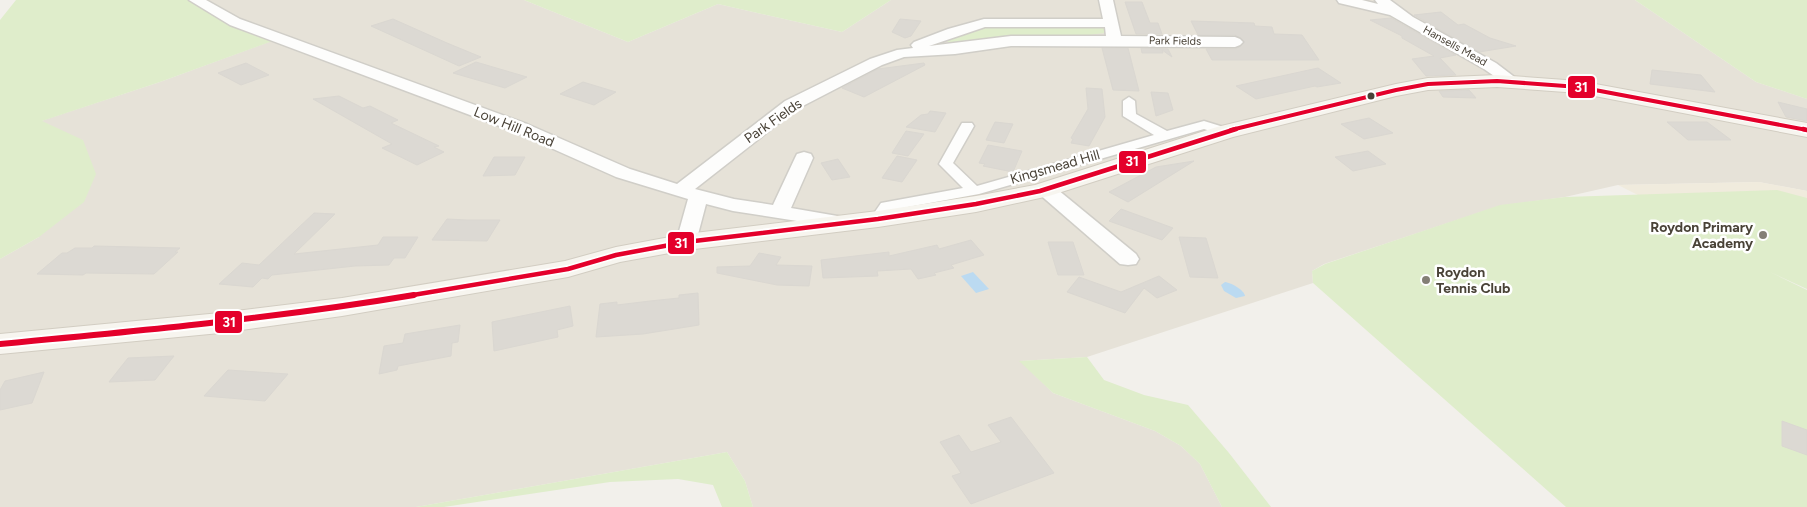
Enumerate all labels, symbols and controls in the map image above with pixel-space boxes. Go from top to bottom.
street label: Hansells Mead [1421,23,1489,69]
street label: Park Fields [1149,34,1201,48]
line badge: 31 [1567,75,1596,99]
text: 31 [1574,79,1588,96]
unlabelled marker [1366,91,1376,101]
street label: Park Fields [741,95,805,147]
street label: Low Hill Road [471,103,557,151]
street label: Kingsmead Hill [1008,146,1102,188]
line badge: 31 [1118,150,1147,174]
text: 31 [1125,153,1139,170]
place label: Roydon Primary Academy [1650,219,1754,252]
marker: Roydon Primary Academy [1757,229,1769,241]
line badge: 31 [667,231,695,255]
text: 31 [674,235,688,252]
place label: Roydon Tennis Club [1436,264,1510,297]
marker: Roydon Tennis Club [1420,274,1432,286]
line badge: 31 [214,310,243,334]
text: 31 [222,314,236,331]

